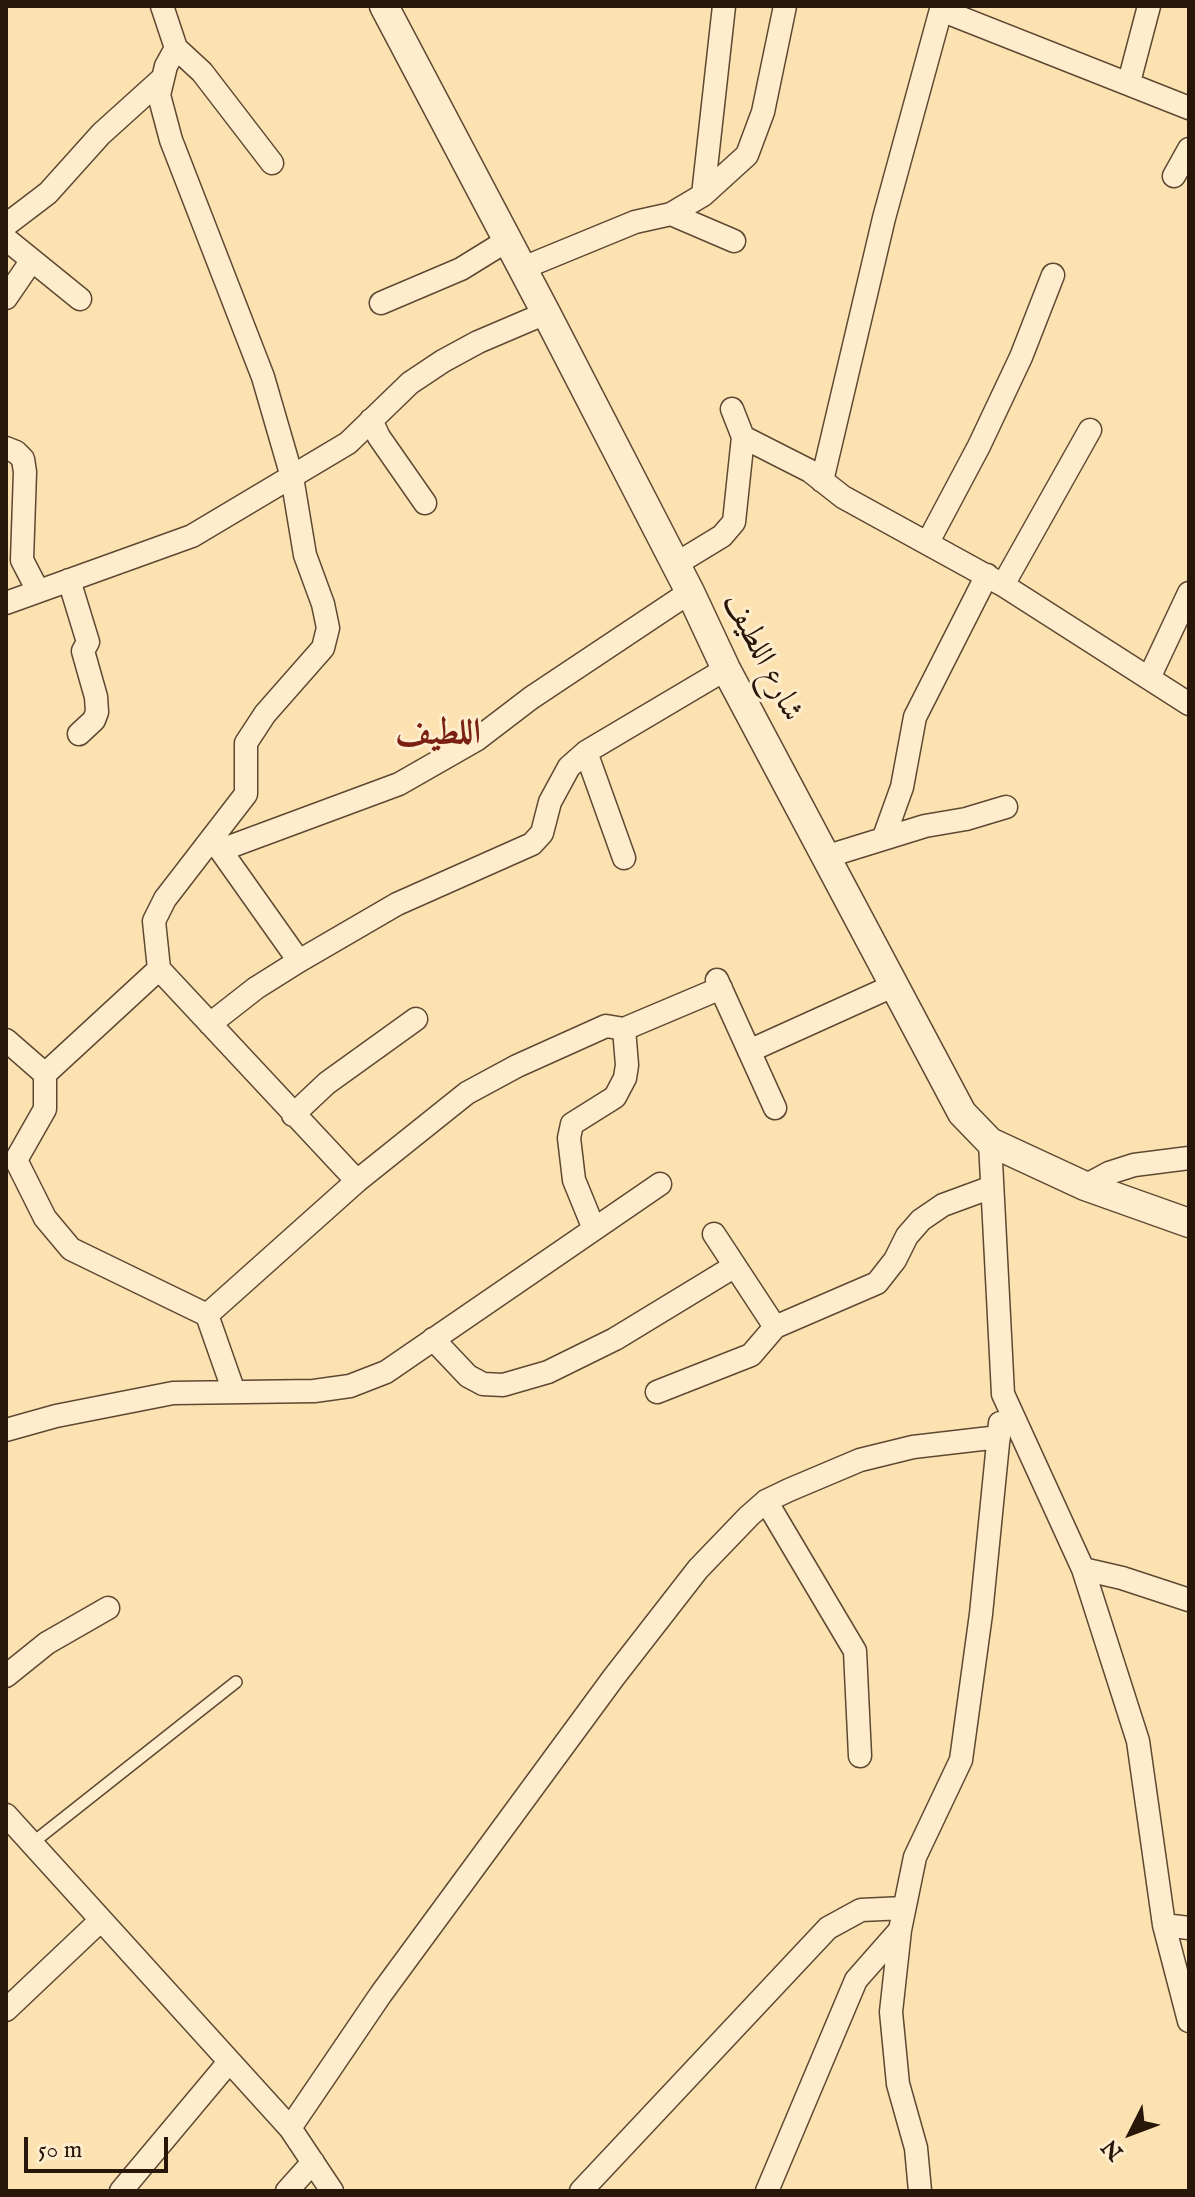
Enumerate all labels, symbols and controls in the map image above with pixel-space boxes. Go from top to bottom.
street label: شارع اللطيف [712,587,810,729]
district label: اللطيف [395,714,481,758]
north arrow [1091,2093,1171,2173]
scale bar [28,2121,172,2171]
text: N [1096,2133,1130,2166]
text: 50 m [38,2135,82,2166]

